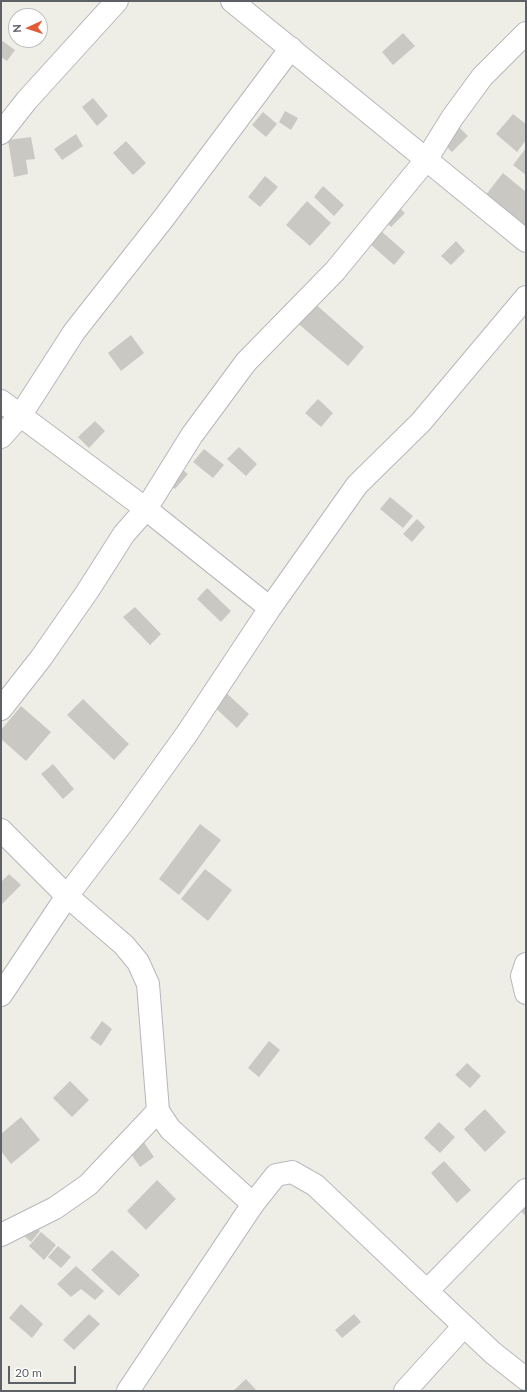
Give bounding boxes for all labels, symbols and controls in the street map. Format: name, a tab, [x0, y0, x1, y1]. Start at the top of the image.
north arrow	[8, 8, 48, 48]
text: N	[10, 24, 23, 33]
scale bar	[10, 1358, 78, 1384]
text: 20 m	[15, 1365, 42, 1380]

